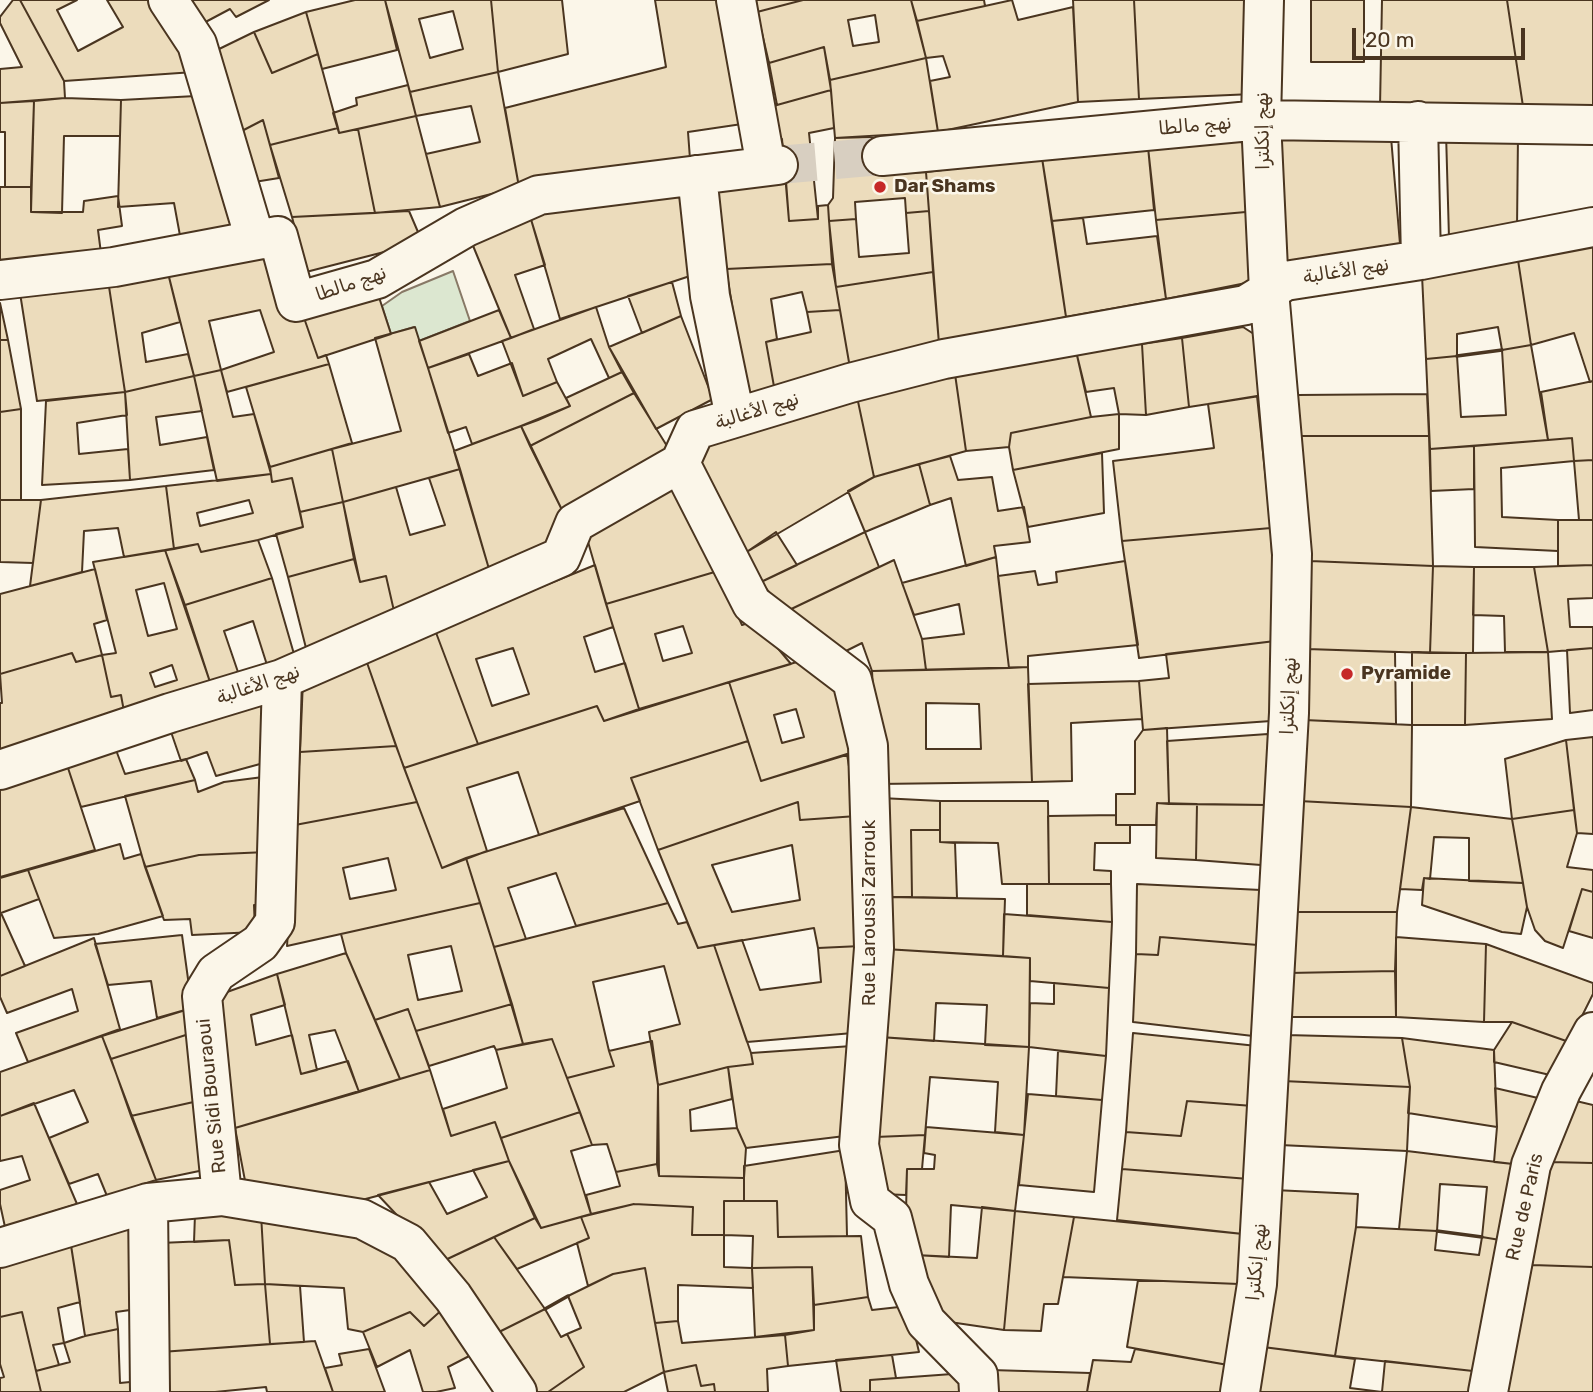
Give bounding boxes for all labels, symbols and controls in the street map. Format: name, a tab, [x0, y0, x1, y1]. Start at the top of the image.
scale bar	[1355, 14, 1528, 58]
text: 20 m	[1365, 27, 1414, 52]
street label: نهج إنكلترا	[1251, 92, 1275, 170]
street label: نهج مالطا	[1157, 111, 1233, 141]
place label: Dar Shams	[894, 176, 996, 198]
marker: Dar Shams	[872, 179, 888, 195]
street label: نهج الأغالبة	[1301, 253, 1391, 289]
street label: نهج مالطا	[313, 261, 389, 307]
street label: نهج الأغالبة	[712, 387, 802, 435]
street label: نهج إنكلترا	[1276, 657, 1302, 735]
street label: نهج الأغالبة	[213, 660, 303, 710]
place label: Pyramide	[1361, 663, 1451, 685]
marker: Pyramide	[1339, 666, 1355, 682]
street label: Rue Laroussi Zarrouk	[859, 820, 881, 1006]
street label: Rue Sidi Bouraoui	[193, 1017, 231, 1175]
street label: Rue de Paris	[1502, 1151, 1548, 1263]
street label: نهج إنكلترا	[1242, 1222, 1272, 1302]

